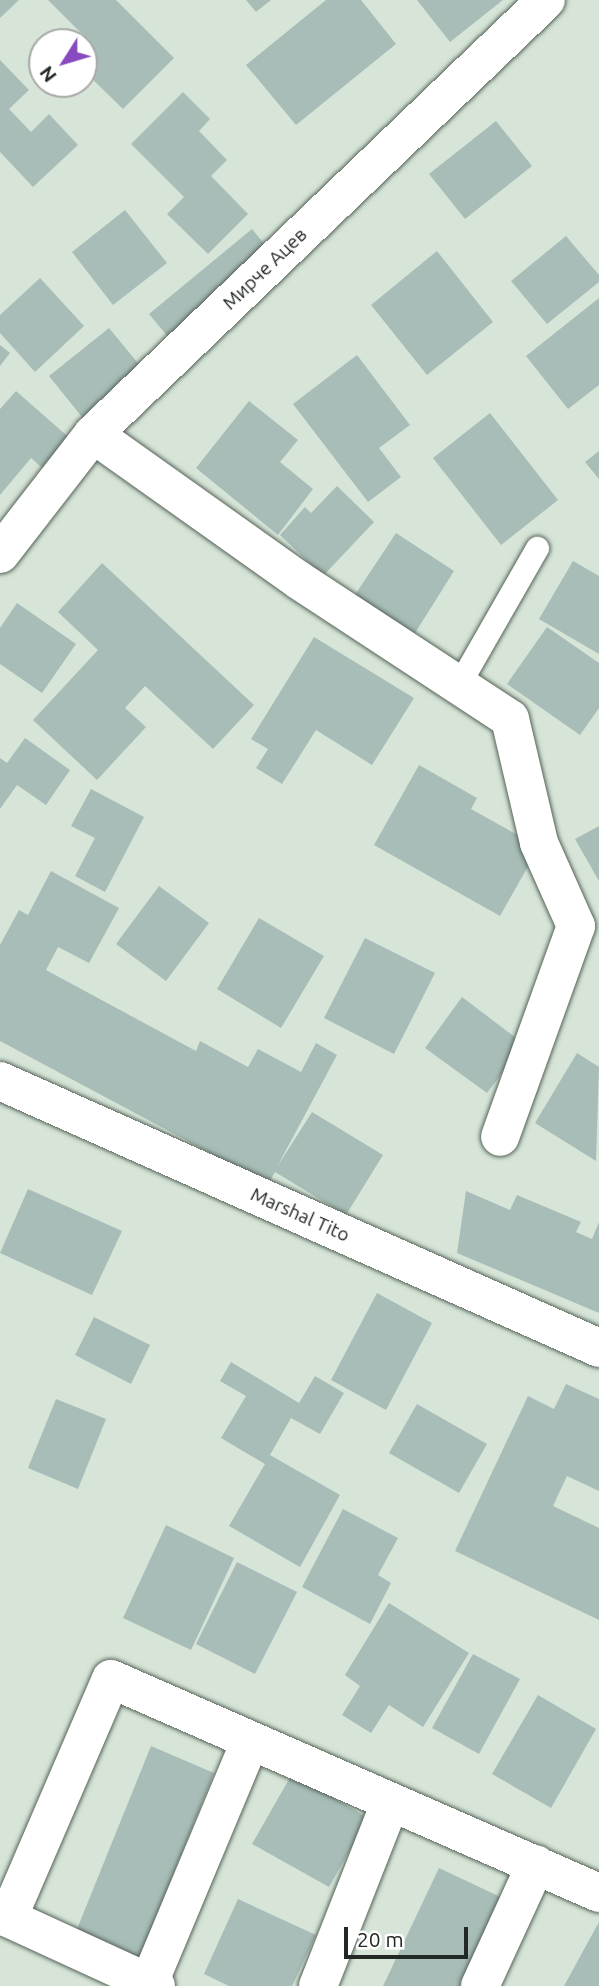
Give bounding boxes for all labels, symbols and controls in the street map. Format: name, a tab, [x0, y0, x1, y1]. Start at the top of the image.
north arrow	[28, 28, 98, 98]
text: N	[35, 62, 61, 87]
street label: Мирче Ацев	[218, 223, 312, 315]
street label: Marshal Tito	[247, 1183, 353, 1247]
scale bar	[347, 1912, 471, 1956]
text: 20 m	[357, 1927, 404, 1951]

